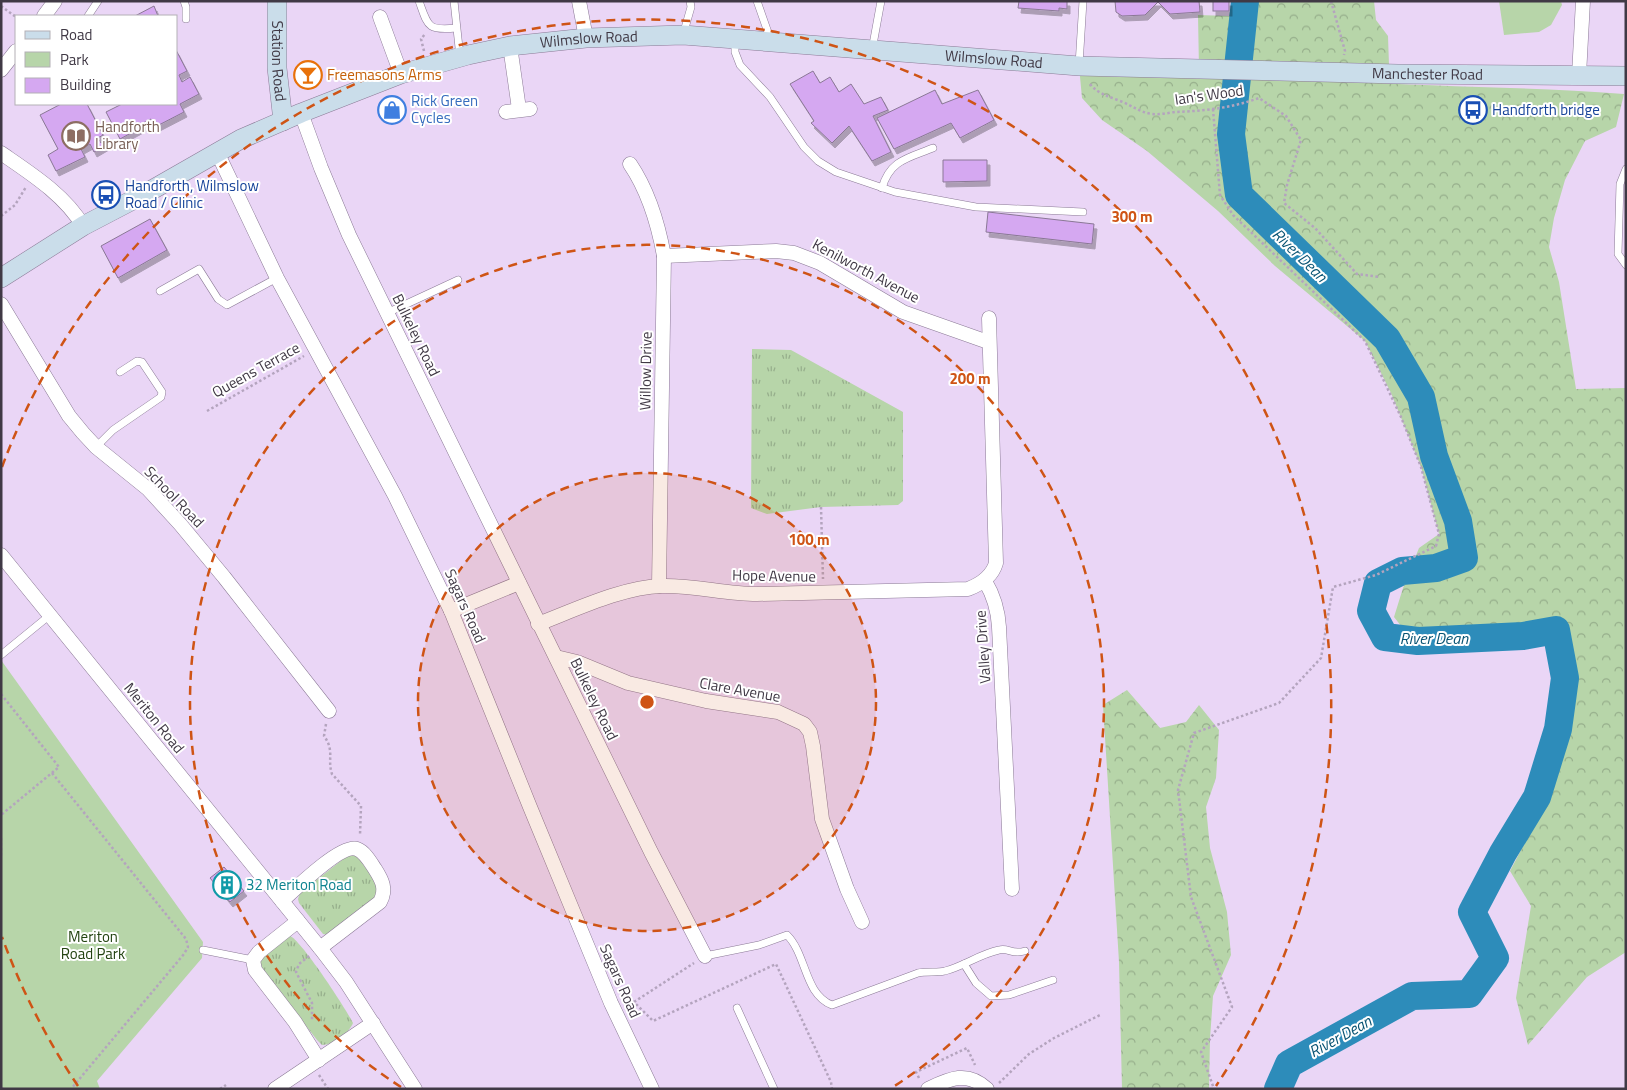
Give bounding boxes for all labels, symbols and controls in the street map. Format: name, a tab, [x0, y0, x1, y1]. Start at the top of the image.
legend	[15, 15, 178, 105]
street label: Station Road	[266, 20, 293, 103]
text: Road	[60, 23, 92, 46]
street label: Wilmslow Road	[539, 24, 638, 54]
street label: Wilmslow Road	[944, 44, 1044, 74]
text: Park	[60, 48, 89, 71]
bar icon: Freemasons Arms	[293, 60, 323, 90]
street label: Manchester Road	[1372, 61, 1483, 86]
place label: Freemasons Arms	[327, 63, 442, 86]
text: Building	[60, 73, 111, 96]
street label: Ian's Wood	[1173, 78, 1245, 111]
place label: Rick Green Cycles	[411, 89, 478, 129]
shop icon: Rick Green Cycles	[377, 95, 407, 125]
bus stop icon: Handforth bridge	[1458, 95, 1488, 125]
place label: Handforth bridge	[1492, 98, 1600, 121]
place label: Handforth Library	[95, 115, 160, 155]
library icon: Handforth Library	[61, 121, 91, 151]
place label: Handforth, Wilmslow Road / Clinic	[125, 174, 259, 214]
bus stop icon: Handforth, Wilmslow Road / Clinic	[91, 180, 121, 210]
text: 300 m	[1111, 205, 1153, 228]
water label: River Dean	[1267, 223, 1334, 288]
street label: Kenilworth Avenue	[808, 233, 924, 309]
street label: Bulkeley Road	[387, 290, 446, 380]
street label: Willow Drive	[633, 331, 658, 411]
street label: Queens Terrace	[208, 336, 304, 403]
text: 200 m	[949, 367, 991, 390]
street label: School Road	[139, 461, 210, 533]
text: 100 m	[788, 528, 830, 551]
street label: Hope Avenue	[732, 563, 816, 588]
street label: Sagars Road	[439, 565, 492, 646]
street label: Valley Drive	[968, 610, 997, 685]
water label: River Dean	[1400, 626, 1469, 650]
street label: Bulkeley Road	[565, 654, 624, 744]
street label: Clare Avenue	[698, 671, 782, 708]
street label: Meriton Road	[119, 677, 190, 758]
centre of rings	[638, 693, 656, 711]
building icon: 32 Meriton Road	[212, 870, 242, 900]
place label: 32 Meriton Road	[246, 873, 352, 896]
park label: Meriton Road Park	[61, 925, 125, 965]
street label: Sagars Road	[594, 940, 647, 1021]
water label: River Dean	[1304, 1008, 1377, 1063]

